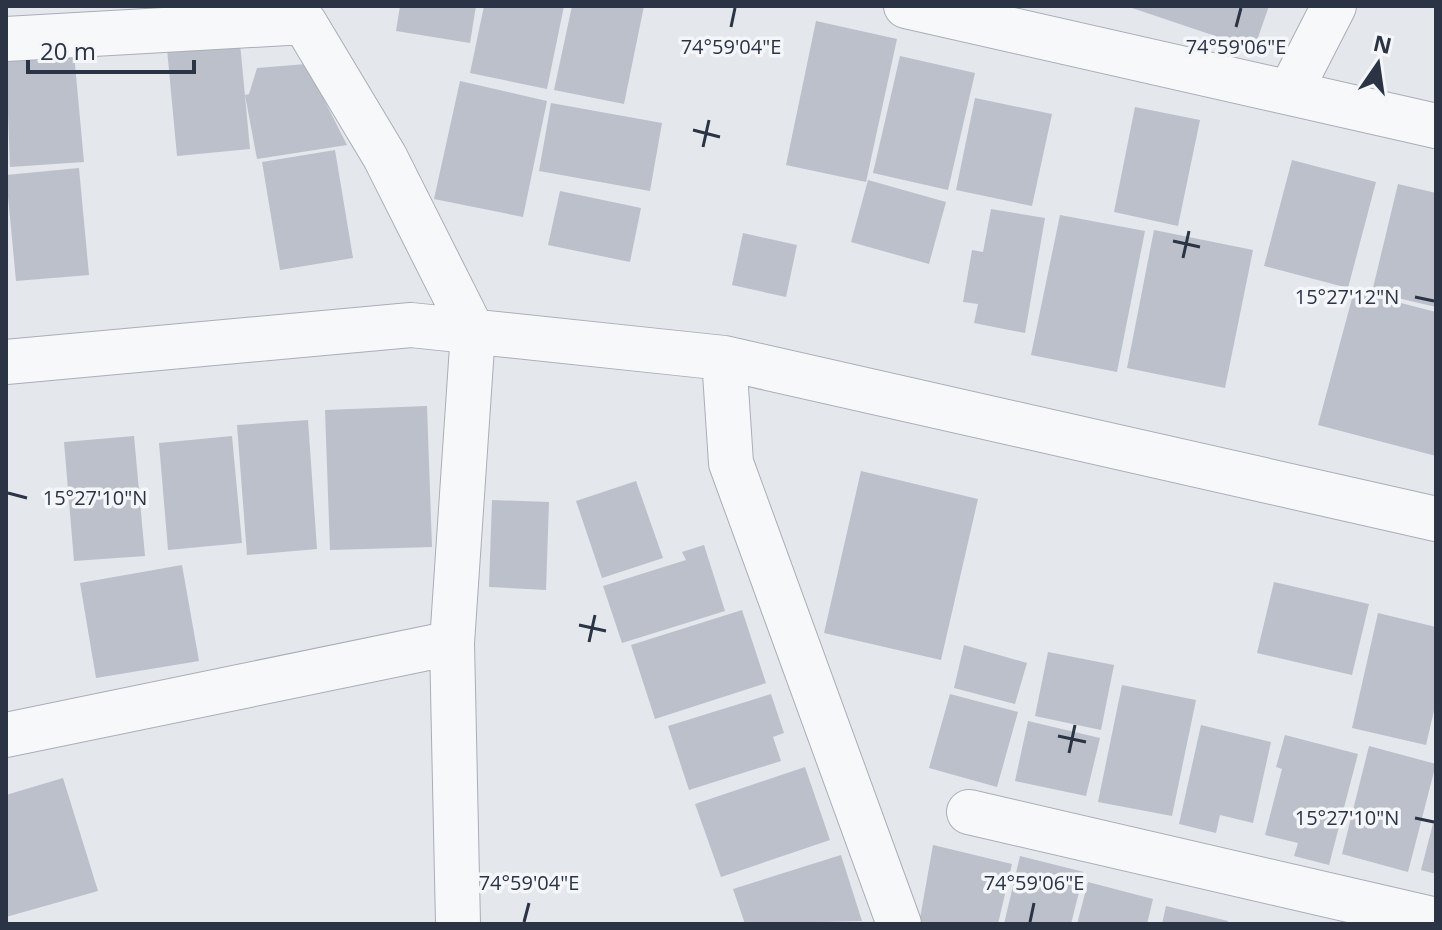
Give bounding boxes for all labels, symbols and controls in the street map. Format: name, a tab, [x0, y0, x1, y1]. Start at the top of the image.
scale bar	[28, 24, 194, 74]
north arrow	[1338, 24, 1418, 104]
text: N	[1371, 27, 1395, 60]
text: 74°59'04"E	[681, 33, 781, 60]
text: 74°59'06"E	[1186, 33, 1286, 60]
text: 20 m	[40, 34, 96, 67]
text: 15°27'12"N	[1295, 283, 1399, 310]
text: 15°27'10"N	[43, 484, 147, 511]
text: 15°27'10"N	[1295, 804, 1399, 831]
text: 74°59'04"E	[479, 869, 579, 896]
text: 74°59'06"E	[984, 869, 1084, 896]

